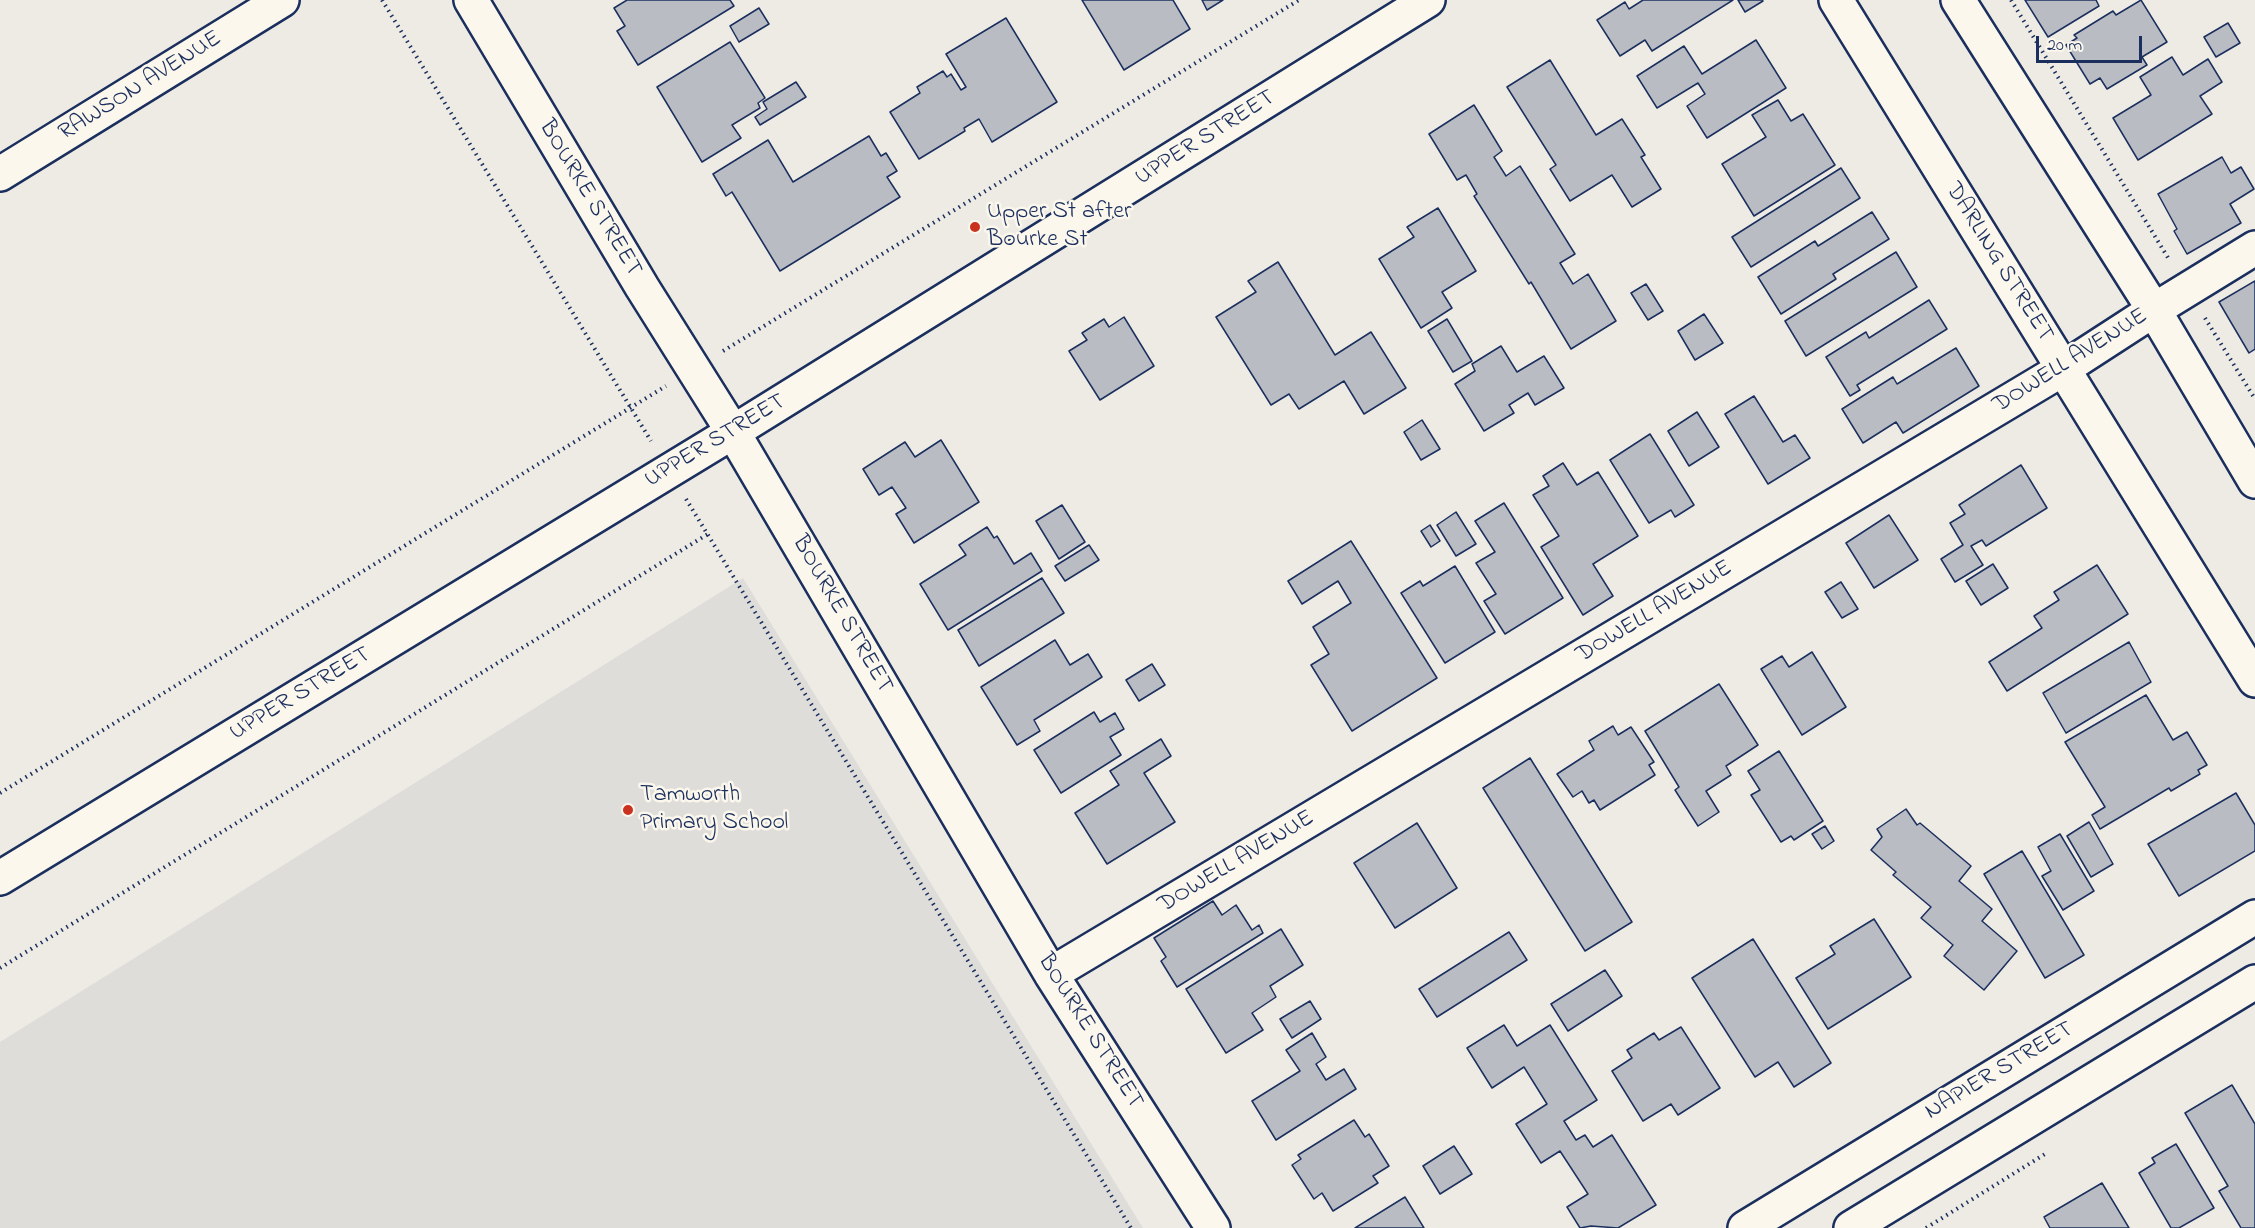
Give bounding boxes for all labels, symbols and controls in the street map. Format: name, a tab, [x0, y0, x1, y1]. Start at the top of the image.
scale bar	[2039, 24, 2146, 62]
street label: RAWSON AVENUE	[54, 25, 228, 149]
text: 20 m	[2047, 33, 2082, 59]
street label: UPPER STREET	[1131, 85, 1281, 193]
street label: BOURKE STREET	[531, 115, 647, 283]
street label: DARLING STREET	[1937, 178, 2059, 348]
place label: Upper St after Bourke St	[987, 199, 1131, 255]
marker: Upper St after Bourke St	[968, 220, 982, 234]
street label: DOWELL AVENUE	[1988, 303, 2154, 421]
street label: UPPER STREET	[640, 389, 792, 495]
street label: BOURKE STREET	[784, 531, 898, 699]
street label: DOWELL AVENUE	[1572, 555, 1738, 671]
street label: UPPER STREET	[225, 642, 377, 748]
place label: Tamworth Primary School	[640, 782, 788, 838]
marker: Tamworth Primary School	[621, 803, 635, 817]
street label: DOWELL AVENUE	[1154, 805, 1320, 921]
street label: BOURKE STREET	[1030, 949, 1148, 1115]
street label: NAPIER STREET	[1921, 1016, 2079, 1128]

